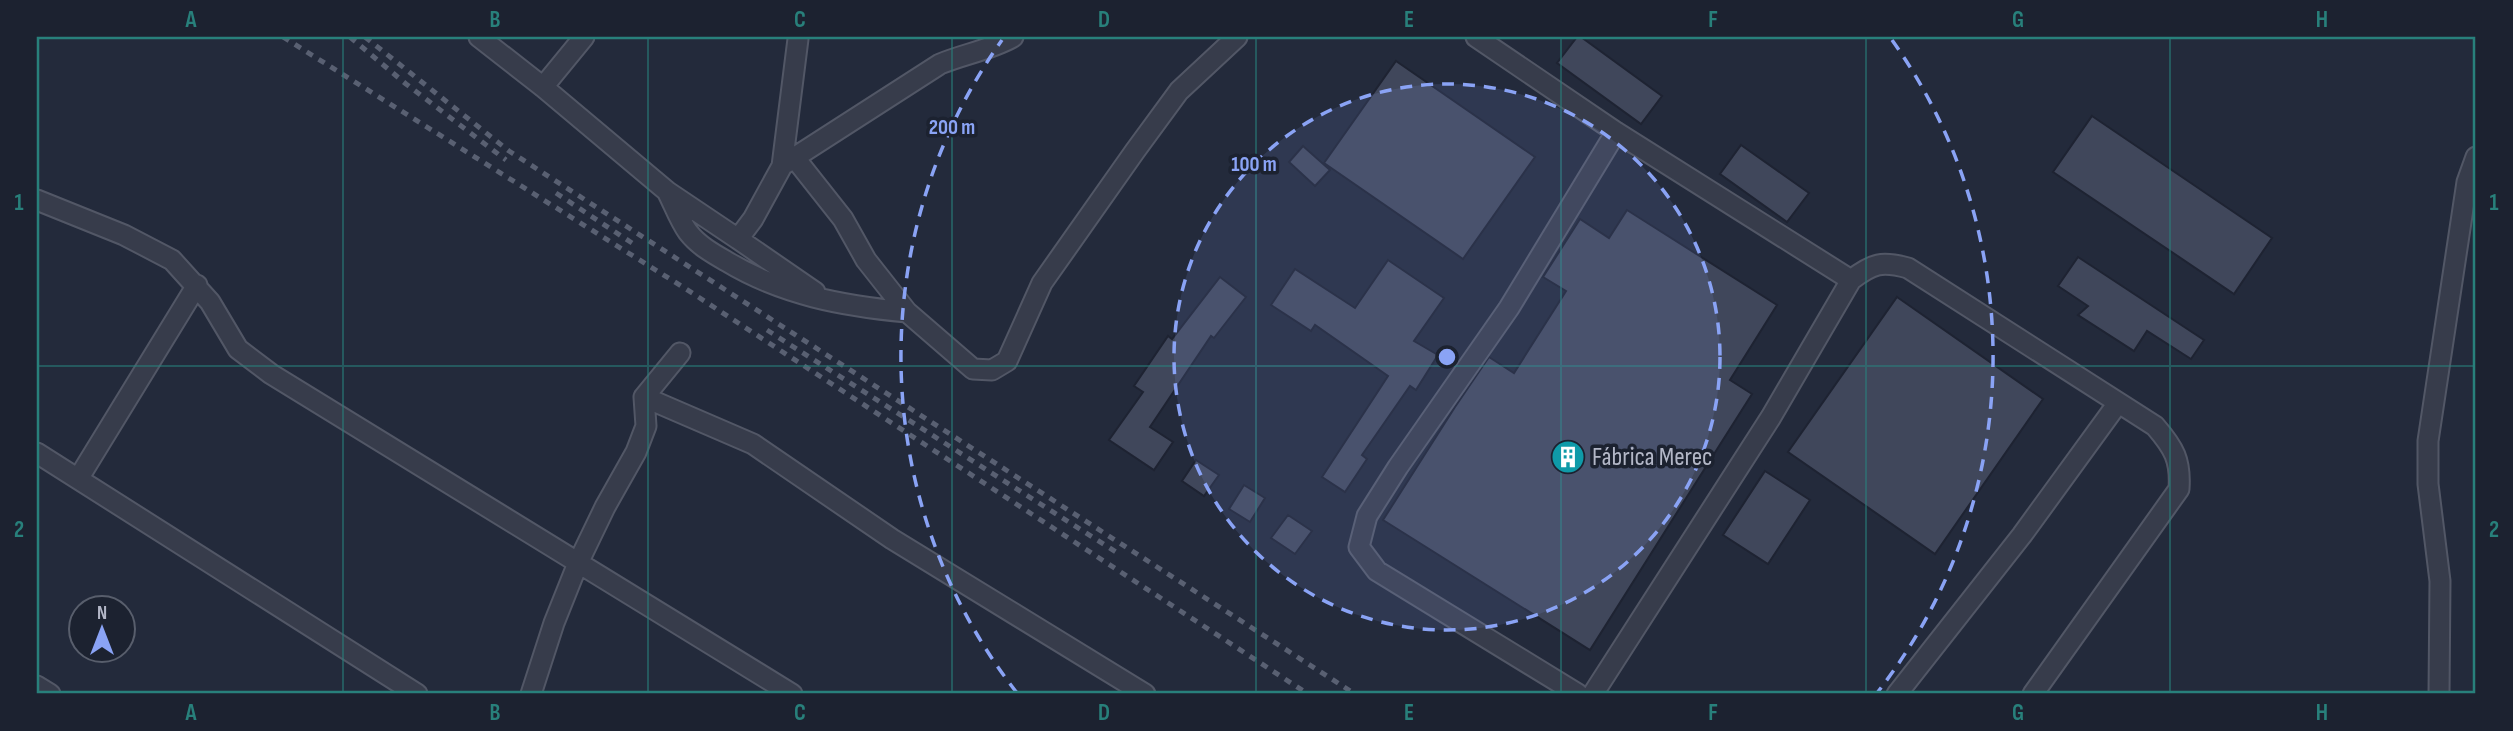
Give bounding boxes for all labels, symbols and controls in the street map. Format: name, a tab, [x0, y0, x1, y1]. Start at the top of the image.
text: A	[185, 6, 198, 34]
text: B	[490, 6, 501, 34]
text: C	[794, 6, 806, 34]
text: D	[1098, 6, 1110, 34]
text: E	[1404, 6, 1414, 34]
text: F	[1708, 6, 1718, 34]
text: G	[2012, 6, 2024, 34]
text: H	[2316, 6, 2328, 34]
text: 200 m	[929, 115, 975, 140]
text: 100 m	[1231, 152, 1277, 177]
text: 1	[14, 189, 24, 217]
text: 1	[2489, 189, 2499, 217]
centre of rings	[1435, 345, 1459, 369]
building icon: Fábrica Merec	[1549, 438, 1587, 476]
place label: Fábrica Merec	[1592, 442, 1712, 473]
text: 2	[14, 516, 24, 544]
text: 2	[2489, 516, 2499, 544]
north arrow	[66, 594, 136, 664]
text: N	[97, 602, 107, 625]
text: A	[185, 699, 198, 727]
text: B	[490, 699, 501, 727]
text: C	[794, 699, 806, 727]
text: D	[1098, 699, 1110, 727]
text: E	[1404, 699, 1414, 727]
text: F	[1708, 699, 1718, 727]
text: G	[2012, 699, 2024, 727]
text: H	[2316, 699, 2328, 727]

